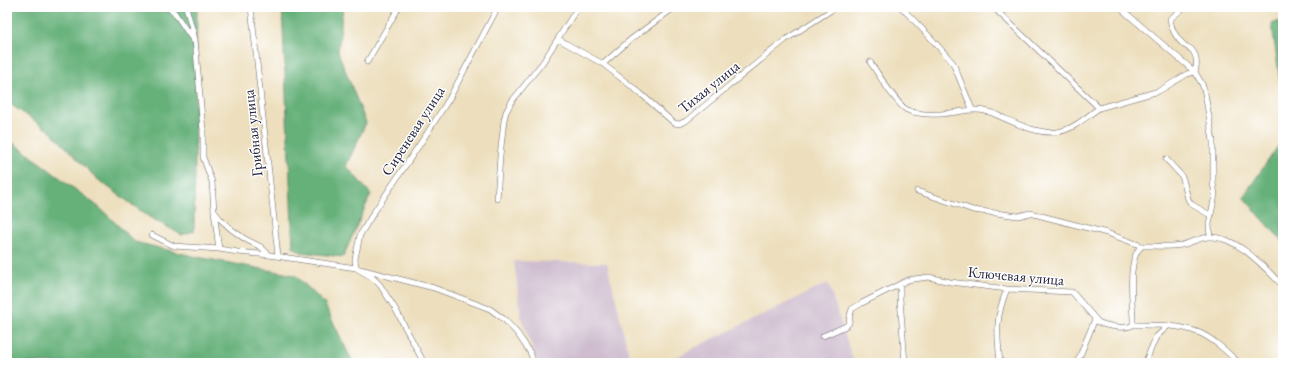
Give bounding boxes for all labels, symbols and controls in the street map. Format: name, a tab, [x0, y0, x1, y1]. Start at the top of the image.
street label: Тихая улица	[674, 56, 743, 117]
street label: Сиреневая улица	[377, 82, 449, 179]
street label: Грибная улица	[238, 88, 267, 178]
street label: Ключевая улица	[967, 262, 1065, 289]

